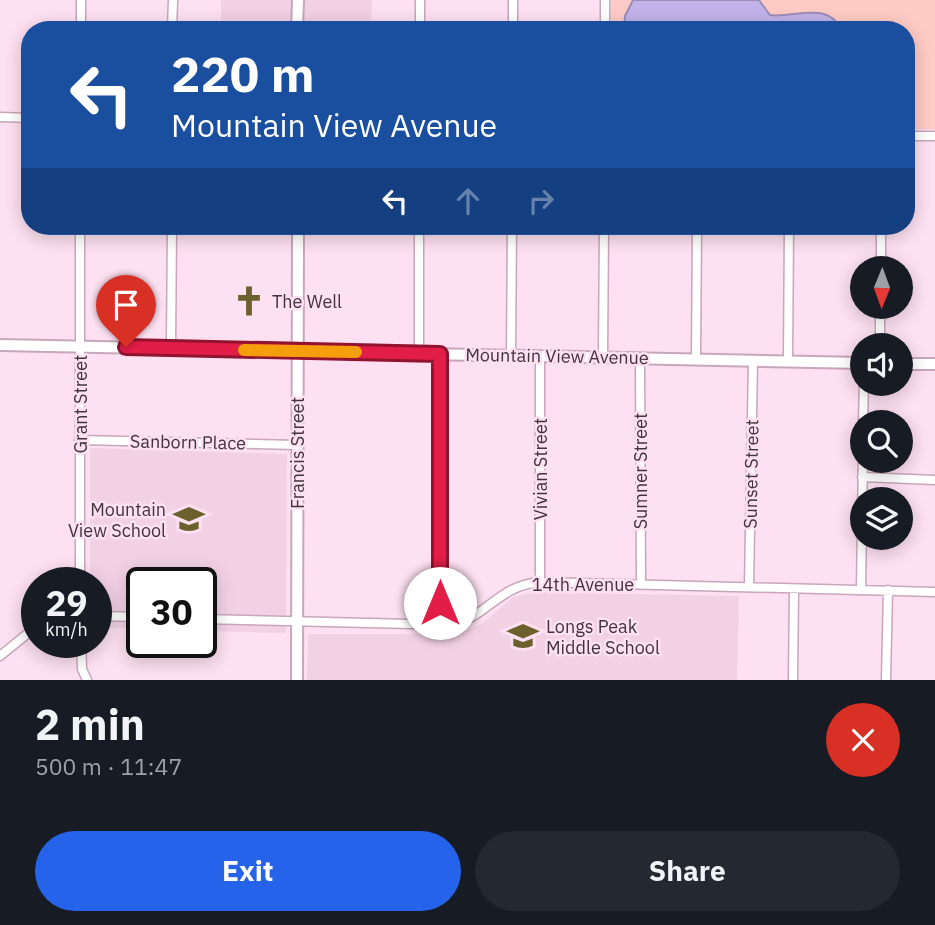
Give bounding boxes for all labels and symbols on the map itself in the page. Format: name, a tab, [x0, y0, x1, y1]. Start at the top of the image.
north arrow	[850, 256, 914, 318]
pin	[96, 275, 156, 347]
church icon: The Well	[232, 284, 266, 318]
place label: The Well	[272, 290, 342, 313]
street label: Mountain View Avenue	[465, 343, 649, 369]
street label: Grant Street	[69, 355, 92, 453]
street label: Francis Street	[286, 397, 309, 509]
street label: Sumner Street	[629, 413, 652, 529]
street label: Vivian Street	[529, 418, 552, 520]
street label: Sunset Street	[739, 419, 763, 529]
street label: Sanborn Place	[130, 429, 246, 455]
place label: Mountain View School	[68, 498, 166, 542]
school or university icon: Mountain View School	[172, 502, 206, 536]
position arrow	[403, 566, 477, 640]
speed limit sign: 30	[126, 567, 217, 658]
street label: 14th Avenue	[532, 573, 634, 596]
place label: Longs Peak Middle School	[546, 615, 660, 659]
school or university icon: Longs Peak Middle School	[506, 619, 540, 653]

